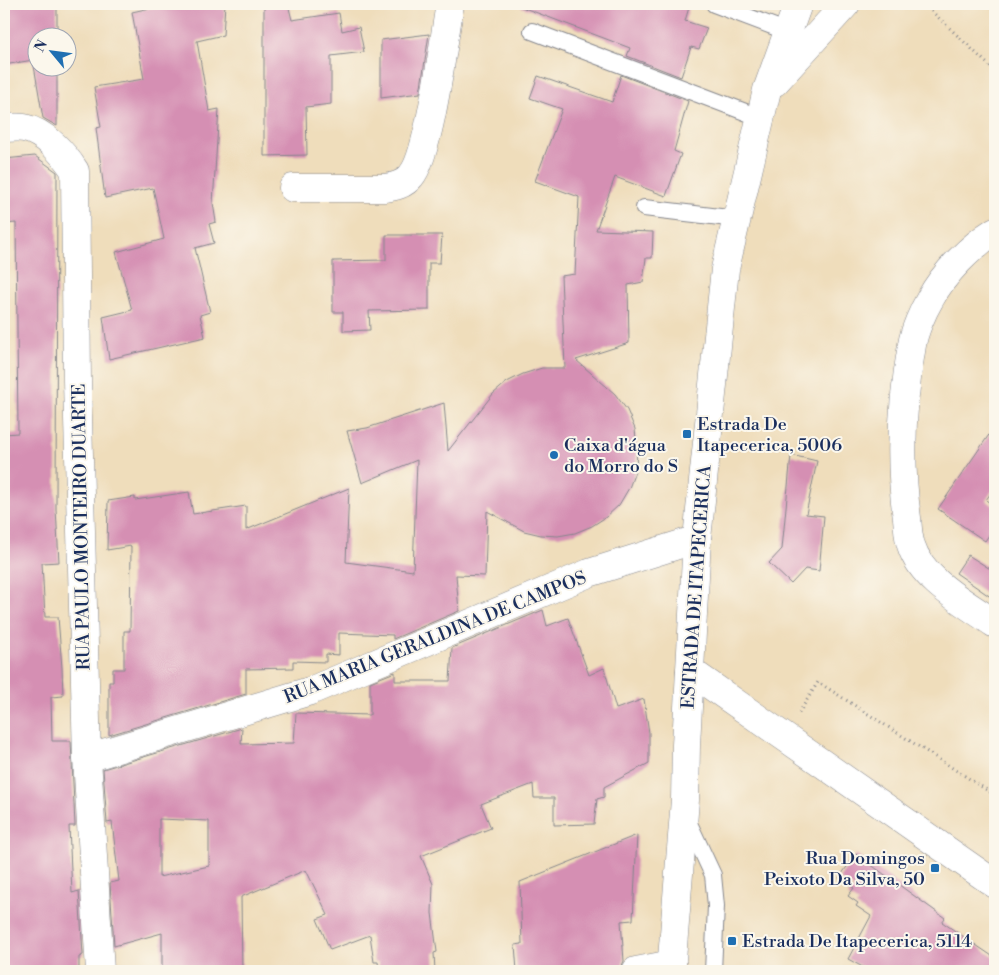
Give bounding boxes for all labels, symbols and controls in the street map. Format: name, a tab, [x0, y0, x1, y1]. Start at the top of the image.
north arrow	[28, 28, 78, 78]
text: N	[31, 37, 52, 55]
street label: RUA PAULO MONTEIRO DUARTE	[67, 383, 96, 671]
place label: Estrada De Itapecerica, 5006	[697, 413, 842, 457]
marker: Estrada De Itapecerica, 5006	[681, 428, 693, 440]
place label: Caixa d'água do Morro do S	[564, 434, 678, 478]
marker: Caixa d'água do Morro do S	[548, 449, 560, 461]
street label: ESTRADA DE ITAPECERICA	[677, 464, 717, 710]
street label: RUA MARIA GERALDINA DE CAMPOS	[280, 566, 590, 709]
place label: Rua Domingos Peixoto Da Silva, 50	[764, 847, 925, 891]
marker: Rua Domingos Peixoto Da Silva, 50	[929, 862, 941, 874]
place label: Estrada De Itapecerica, 5114	[742, 930, 972, 953]
marker: Estrada De Itapecerica, 5114	[726, 935, 738, 947]

